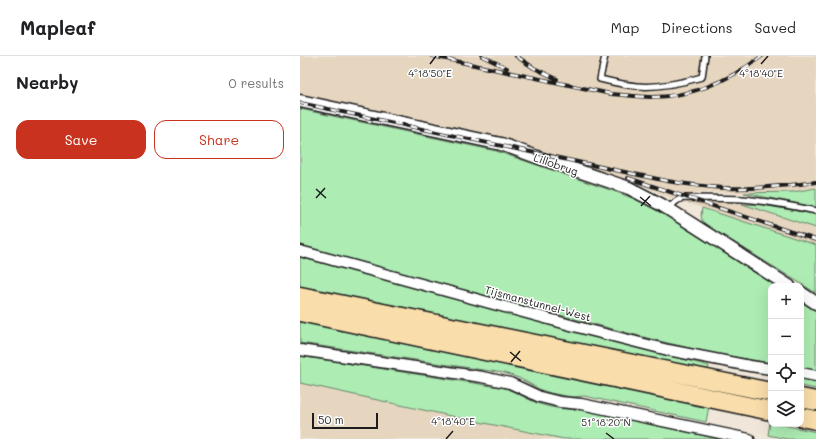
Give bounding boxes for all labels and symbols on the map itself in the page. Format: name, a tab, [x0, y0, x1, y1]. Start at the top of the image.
text: 4°18'50"E	[408, 66, 452, 80]
text: 4°18'40"E	[739, 66, 783, 80]
street label: Lillobrug	[532, 149, 580, 179]
street label: Tijsmanstunnel-West	[483, 282, 593, 324]
scale bar	[312, 411, 378, 430]
text: 4°18'40"E	[431, 414, 475, 428]
text: 51°18'20"N	[581, 415, 631, 429]

